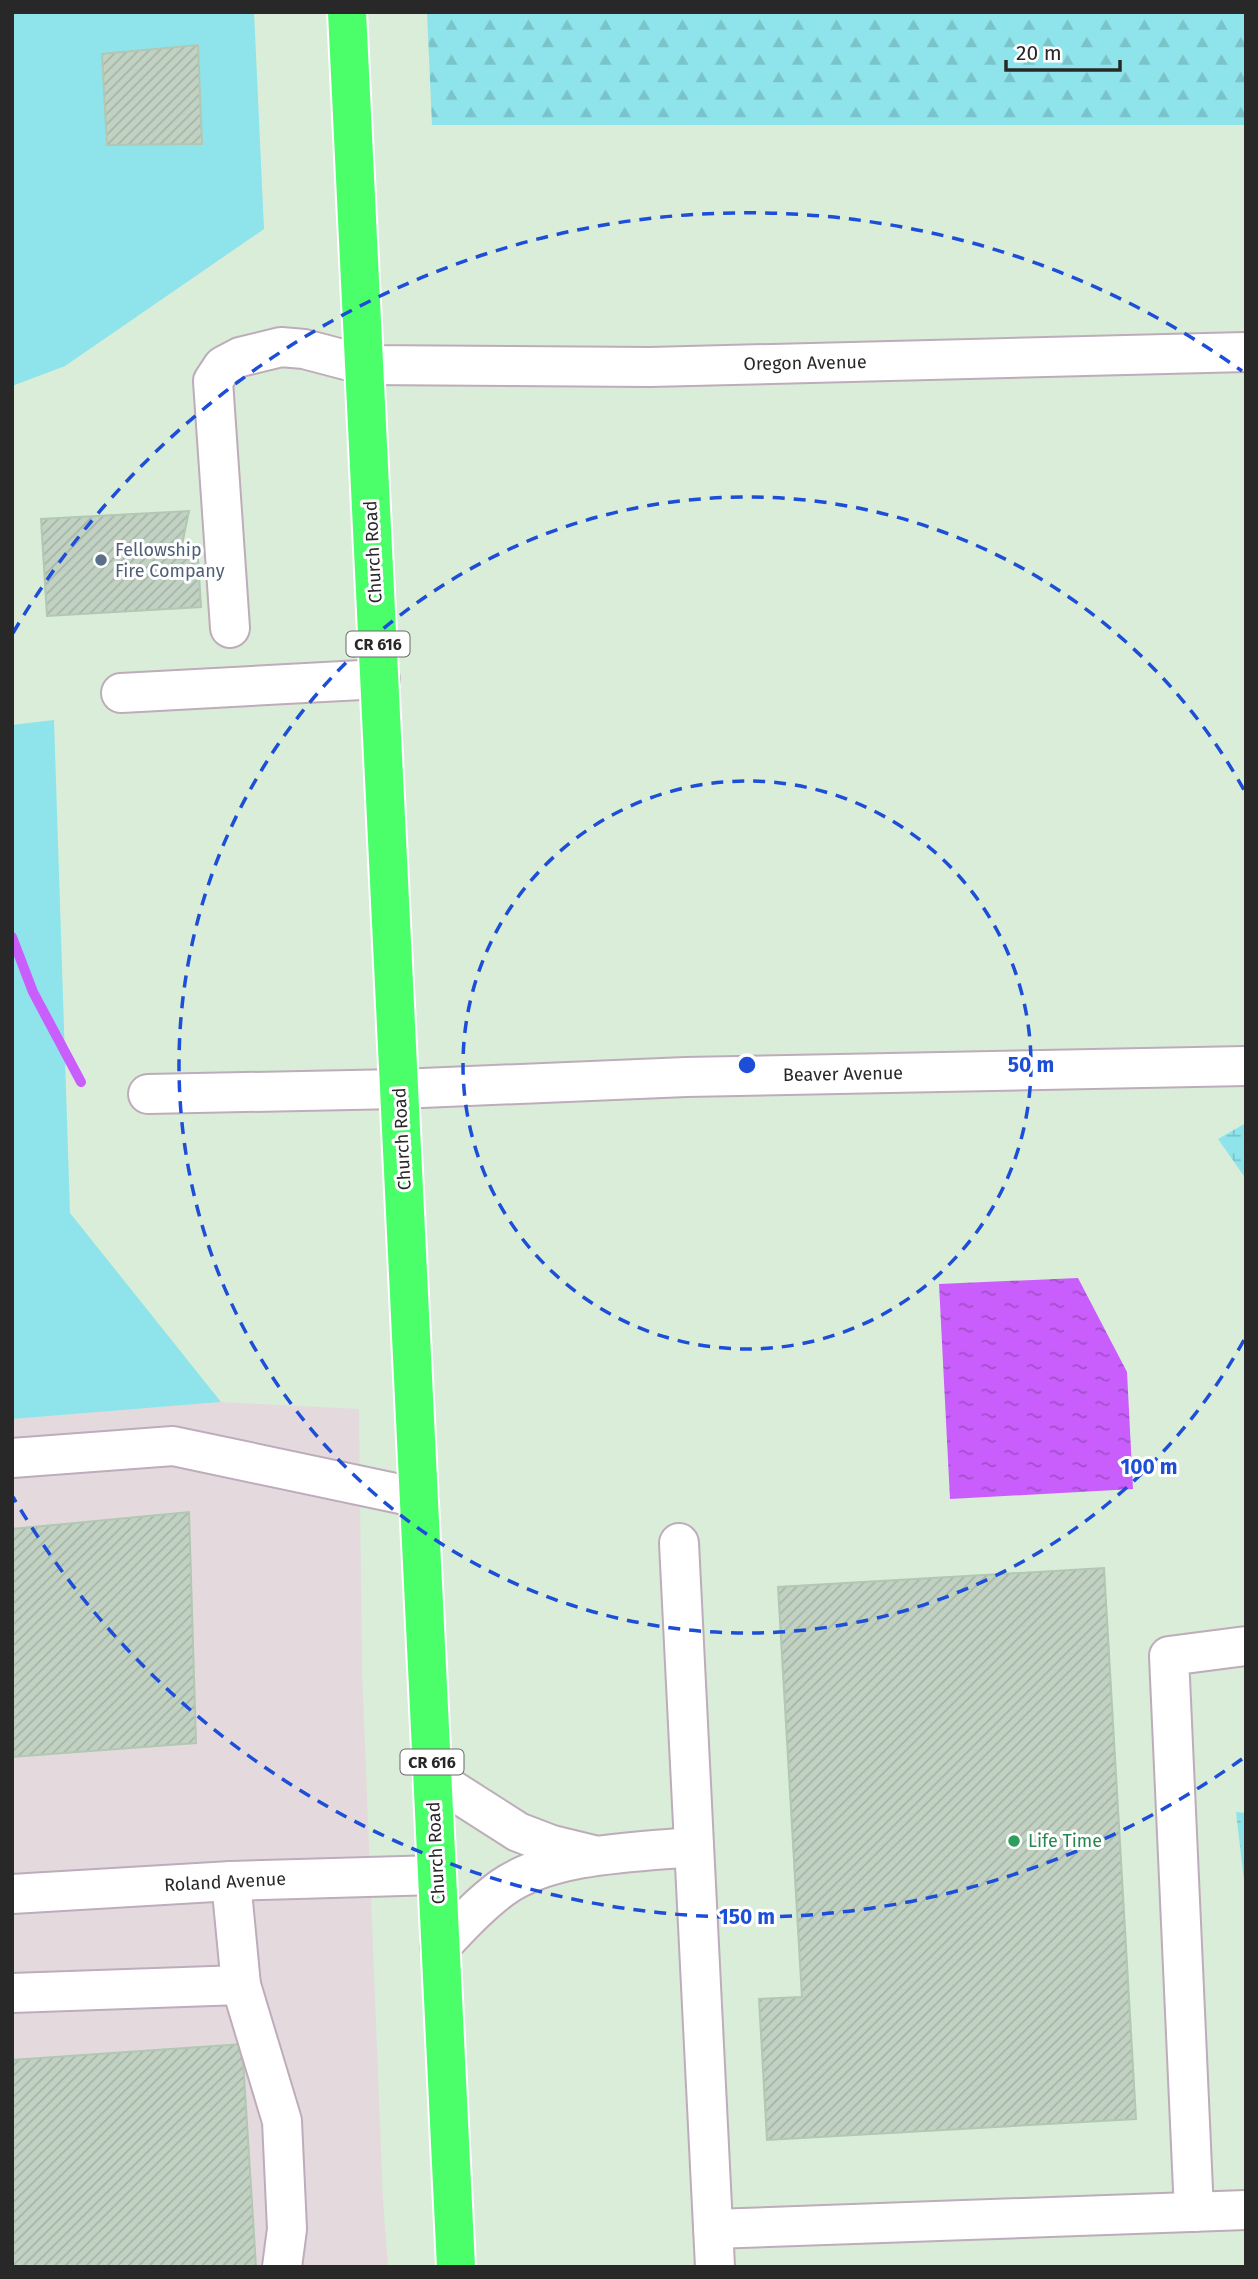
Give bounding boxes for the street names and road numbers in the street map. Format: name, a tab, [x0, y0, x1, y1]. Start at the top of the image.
street label: Oregon Avenue	[743, 351, 867, 375]
street label: Church Road	[359, 500, 387, 604]
road number: CR 616	[346, 632, 410, 656]
street label: Beaver Avenue	[783, 1062, 903, 1086]
street label: Church Road	[388, 1087, 416, 1191]
road number: CR 616	[400, 1750, 464, 1774]
street label: Church Road	[422, 1801, 450, 1905]
street label: Roland Avenue	[164, 1868, 286, 1896]

